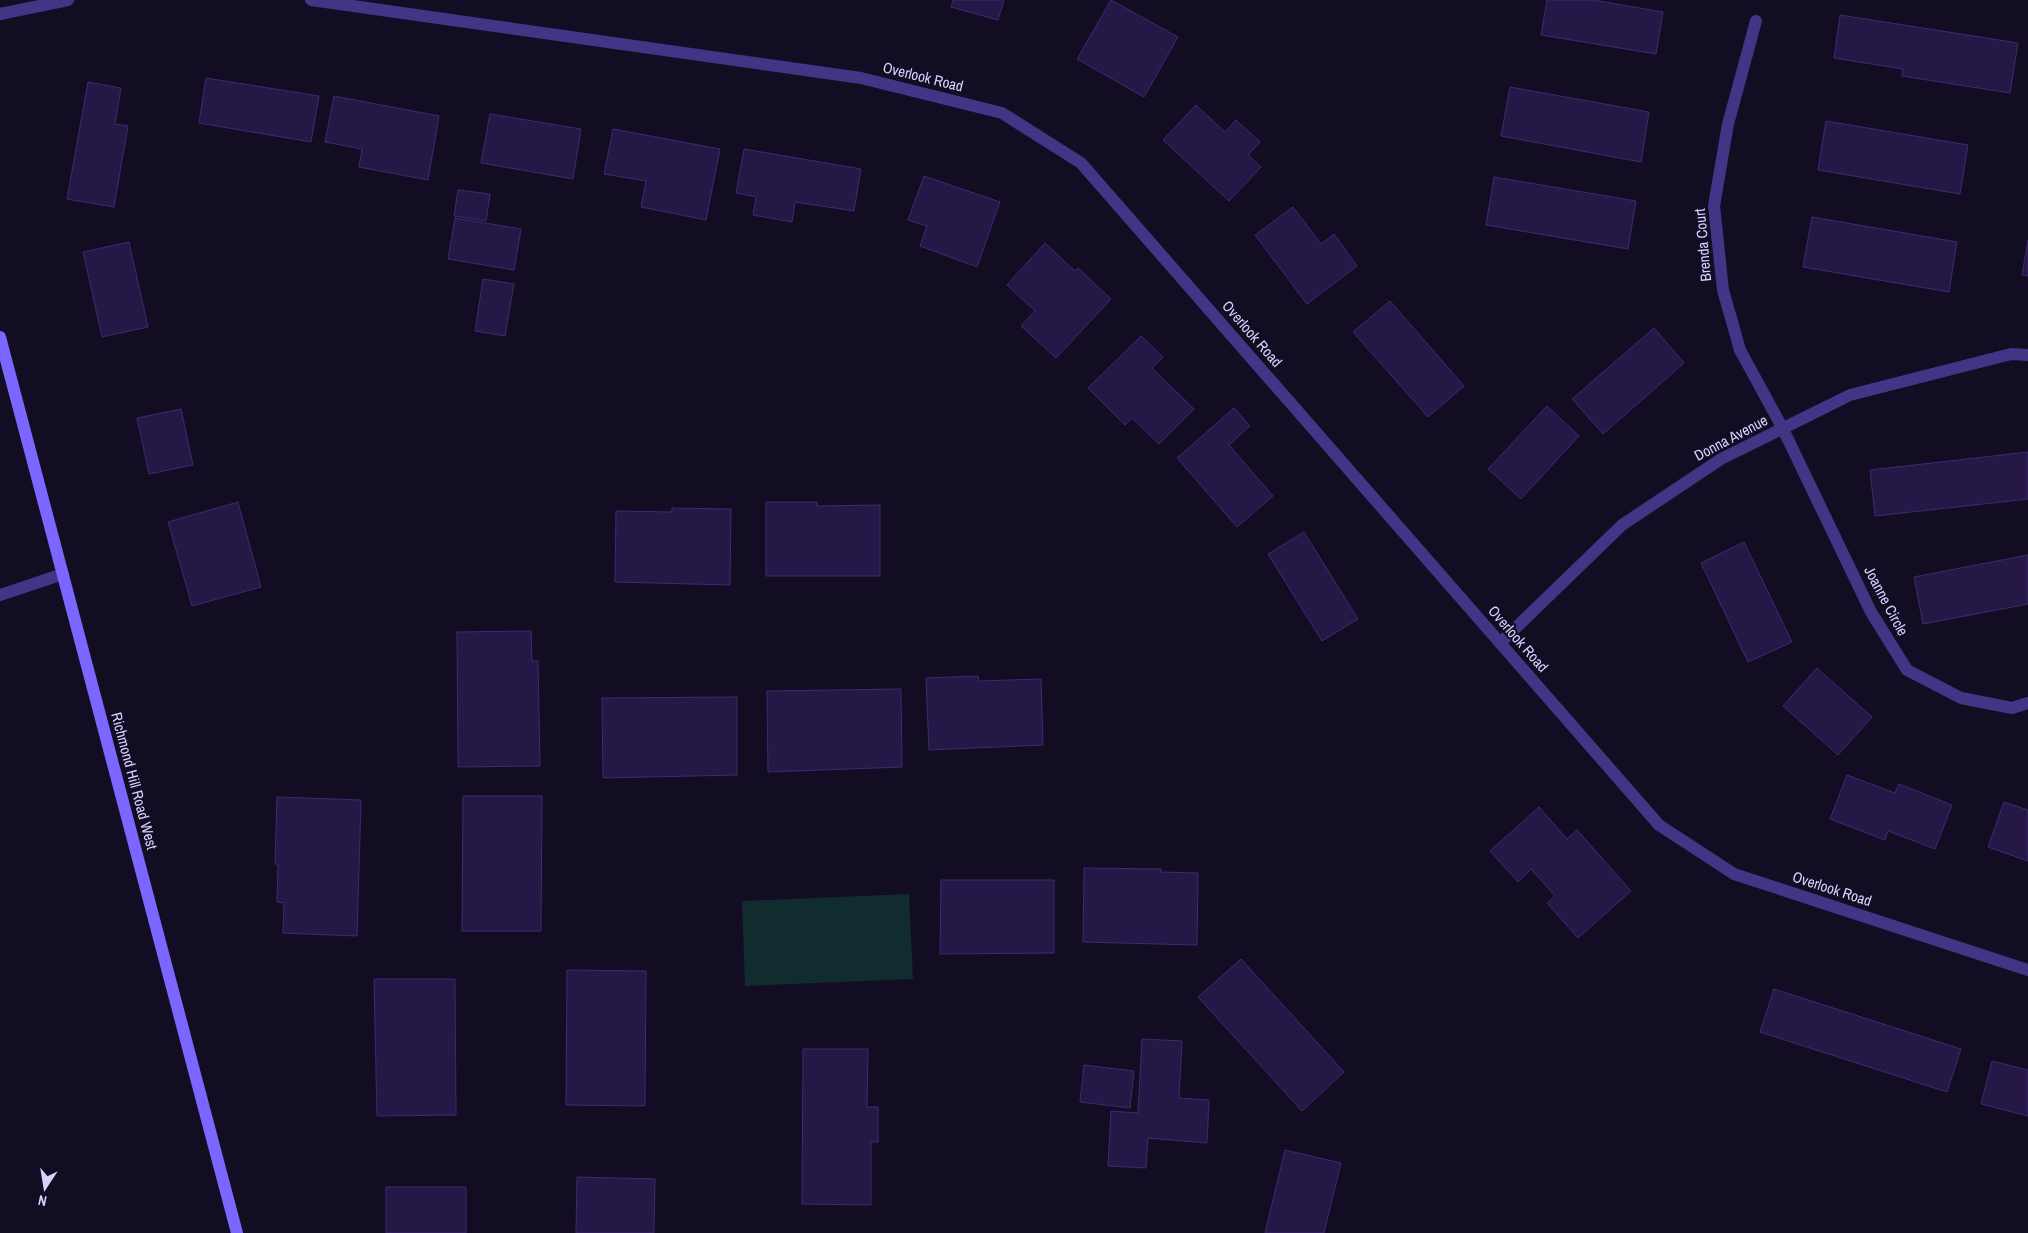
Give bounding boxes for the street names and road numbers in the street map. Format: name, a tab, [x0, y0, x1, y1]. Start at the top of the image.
street label: Overlook Road	[881, 56, 965, 97]
street label: Brenda Court	[1689, 207, 1716, 282]
street label: Overlook Road	[1218, 296, 1287, 372]
street label: Donna Avenue	[1690, 409, 1771, 466]
street label: Joanne Circle	[1859, 562, 1914, 639]
street label: Overlook Road	[1484, 601, 1553, 677]
street label: Richmond Hill Road West	[106, 710, 163, 852]
street label: Overlook Road	[1790, 866, 1874, 911]

